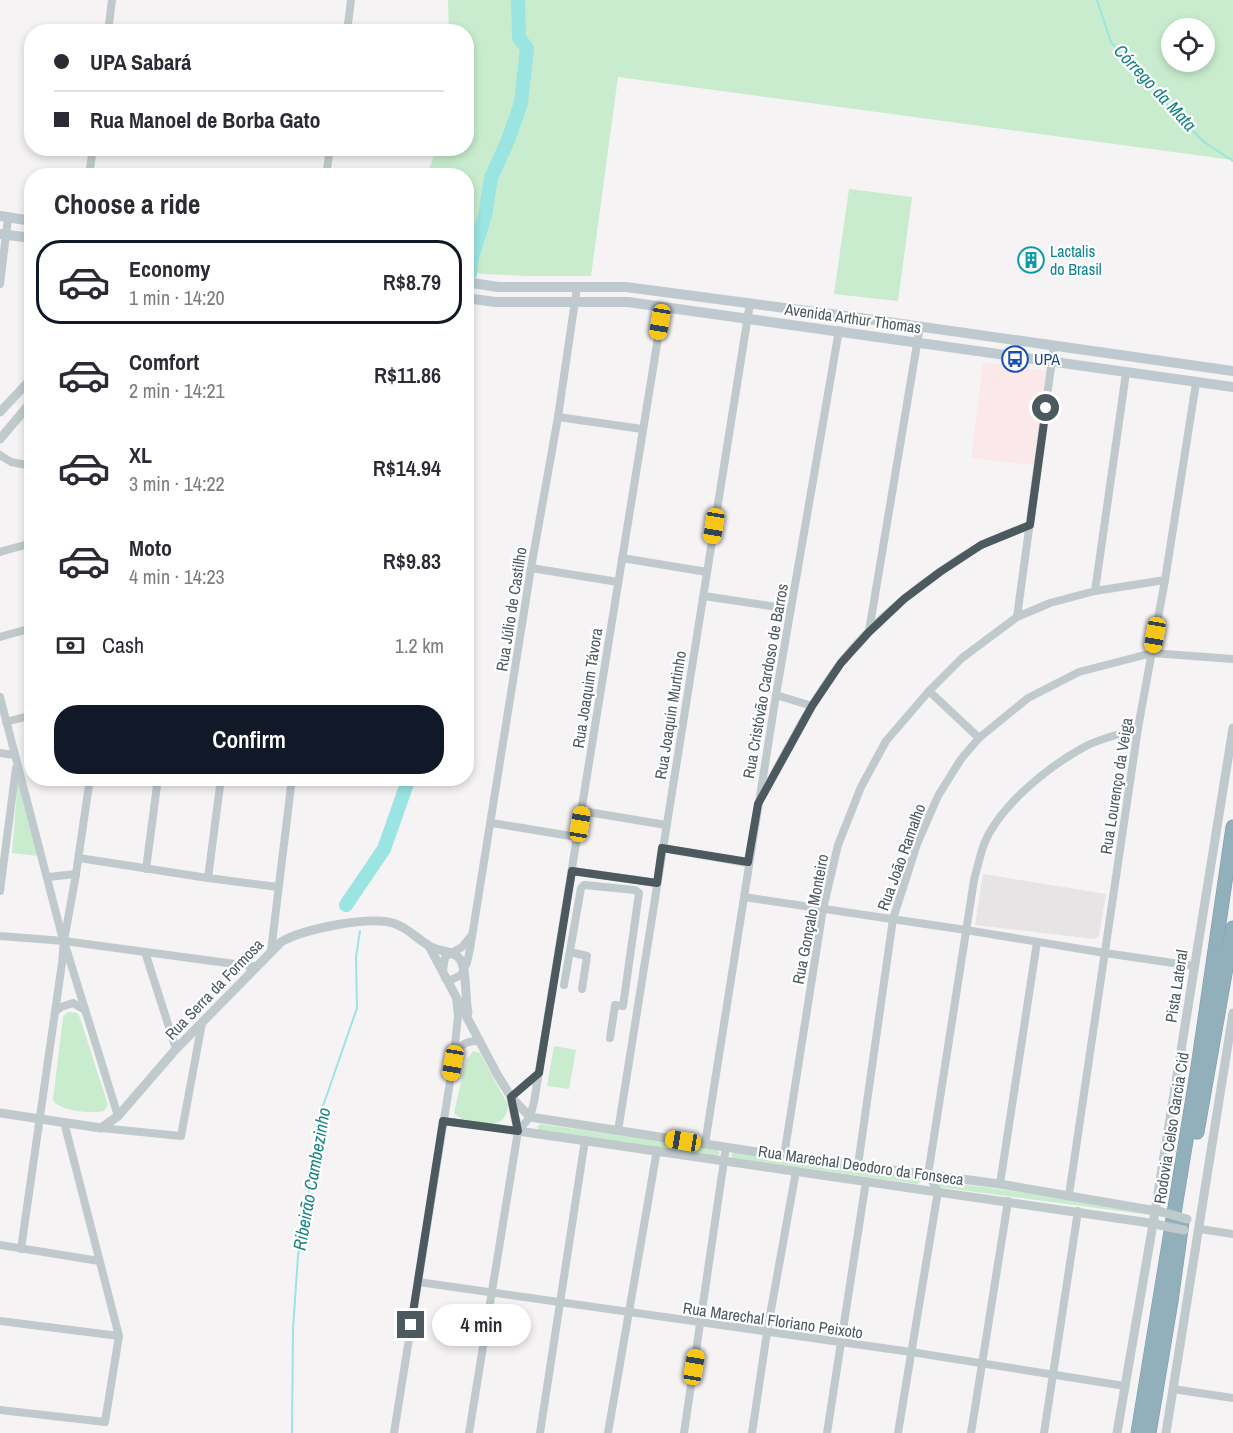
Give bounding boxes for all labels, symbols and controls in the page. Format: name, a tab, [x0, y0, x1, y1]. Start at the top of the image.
map controls	[1161, 18, 1215, 72]
button: locate	[1161, 18, 1215, 72]
water label: Córrego da Mata	[1108, 39, 1202, 137]
text: UPA Sabará	[90, 47, 191, 77]
text: Rua Manoel de Borba Gato	[90, 105, 321, 135]
text: Choose a ride	[54, 186, 200, 222]
place label: Lactalis do Brasil	[1050, 240, 1102, 280]
building icon: Lactalis do Brasil	[1016, 245, 1046, 275]
text: Economy	[129, 254, 210, 284]
icon: car	[57, 255, 111, 309]
text: R$8.79	[383, 267, 441, 297]
text: 1 min · 14:20	[129, 284, 225, 311]
street label: Avenida Arthur Thomas	[782, 297, 923, 338]
car	[648, 303, 672, 341]
bus stop icon: UPA	[1000, 344, 1030, 374]
text: Comfort	[129, 347, 199, 377]
icon: car	[57, 348, 111, 402]
place label: UPA	[1034, 348, 1060, 370]
text: R$11.86	[374, 360, 441, 390]
text: 2 min · 14:21	[129, 377, 225, 404]
route start	[1032, 394, 1059, 421]
text: XL	[129, 440, 152, 470]
icon: car	[57, 441, 111, 495]
text: R$14.94	[373, 453, 441, 483]
text: 3 min · 14:22	[129, 470, 225, 497]
car	[702, 507, 726, 545]
text: Moto	[129, 533, 172, 563]
icon: car	[57, 534, 111, 588]
street label: Rua Júlio de Castilho	[490, 545, 532, 673]
text: R$9.83	[383, 546, 441, 576]
text: 4 min · 14:23	[129, 563, 225, 590]
street label: Rua Cristóvão Cardoso de Barros	[737, 582, 793, 780]
car	[1143, 616, 1167, 654]
street label: Rua Joaquim Távora	[567, 626, 607, 750]
icon: cash	[54, 629, 87, 662]
text: Cash	[102, 630, 144, 660]
text: 1.2 km	[395, 632, 444, 659]
street label: Rua Joaquin Murtinho	[649, 649, 691, 781]
button: Confirm	[54, 705, 444, 774]
street label: Rua Lourenço da Veiga	[1094, 715, 1138, 856]
street label: Rua João Ramalho	[871, 800, 931, 914]
car	[568, 805, 592, 843]
street label: Rua Gonçalo Monteiro	[787, 852, 833, 986]
street label: Rua Serra da Formosa	[160, 933, 269, 1044]
street label: Pista Lateral	[1159, 948, 1193, 1024]
car	[441, 1044, 465, 1082]
street label: Rodovia Celso Garcia Cid	[1148, 1051, 1194, 1205]
water label: Ribeirão Cambezinho	[287, 1106, 336, 1252]
car	[664, 1129, 702, 1153]
street label: Rua Marechal Deodoro da Fonseca	[757, 1140, 966, 1190]
street label: Rua Marechal Floriano Peixoto	[682, 1296, 864, 1344]
callout: 4 min	[432, 1304, 531, 1346]
route end	[397, 1311, 424, 1338]
text: 4 min	[460, 1311, 503, 1338]
car	[682, 1348, 706, 1386]

